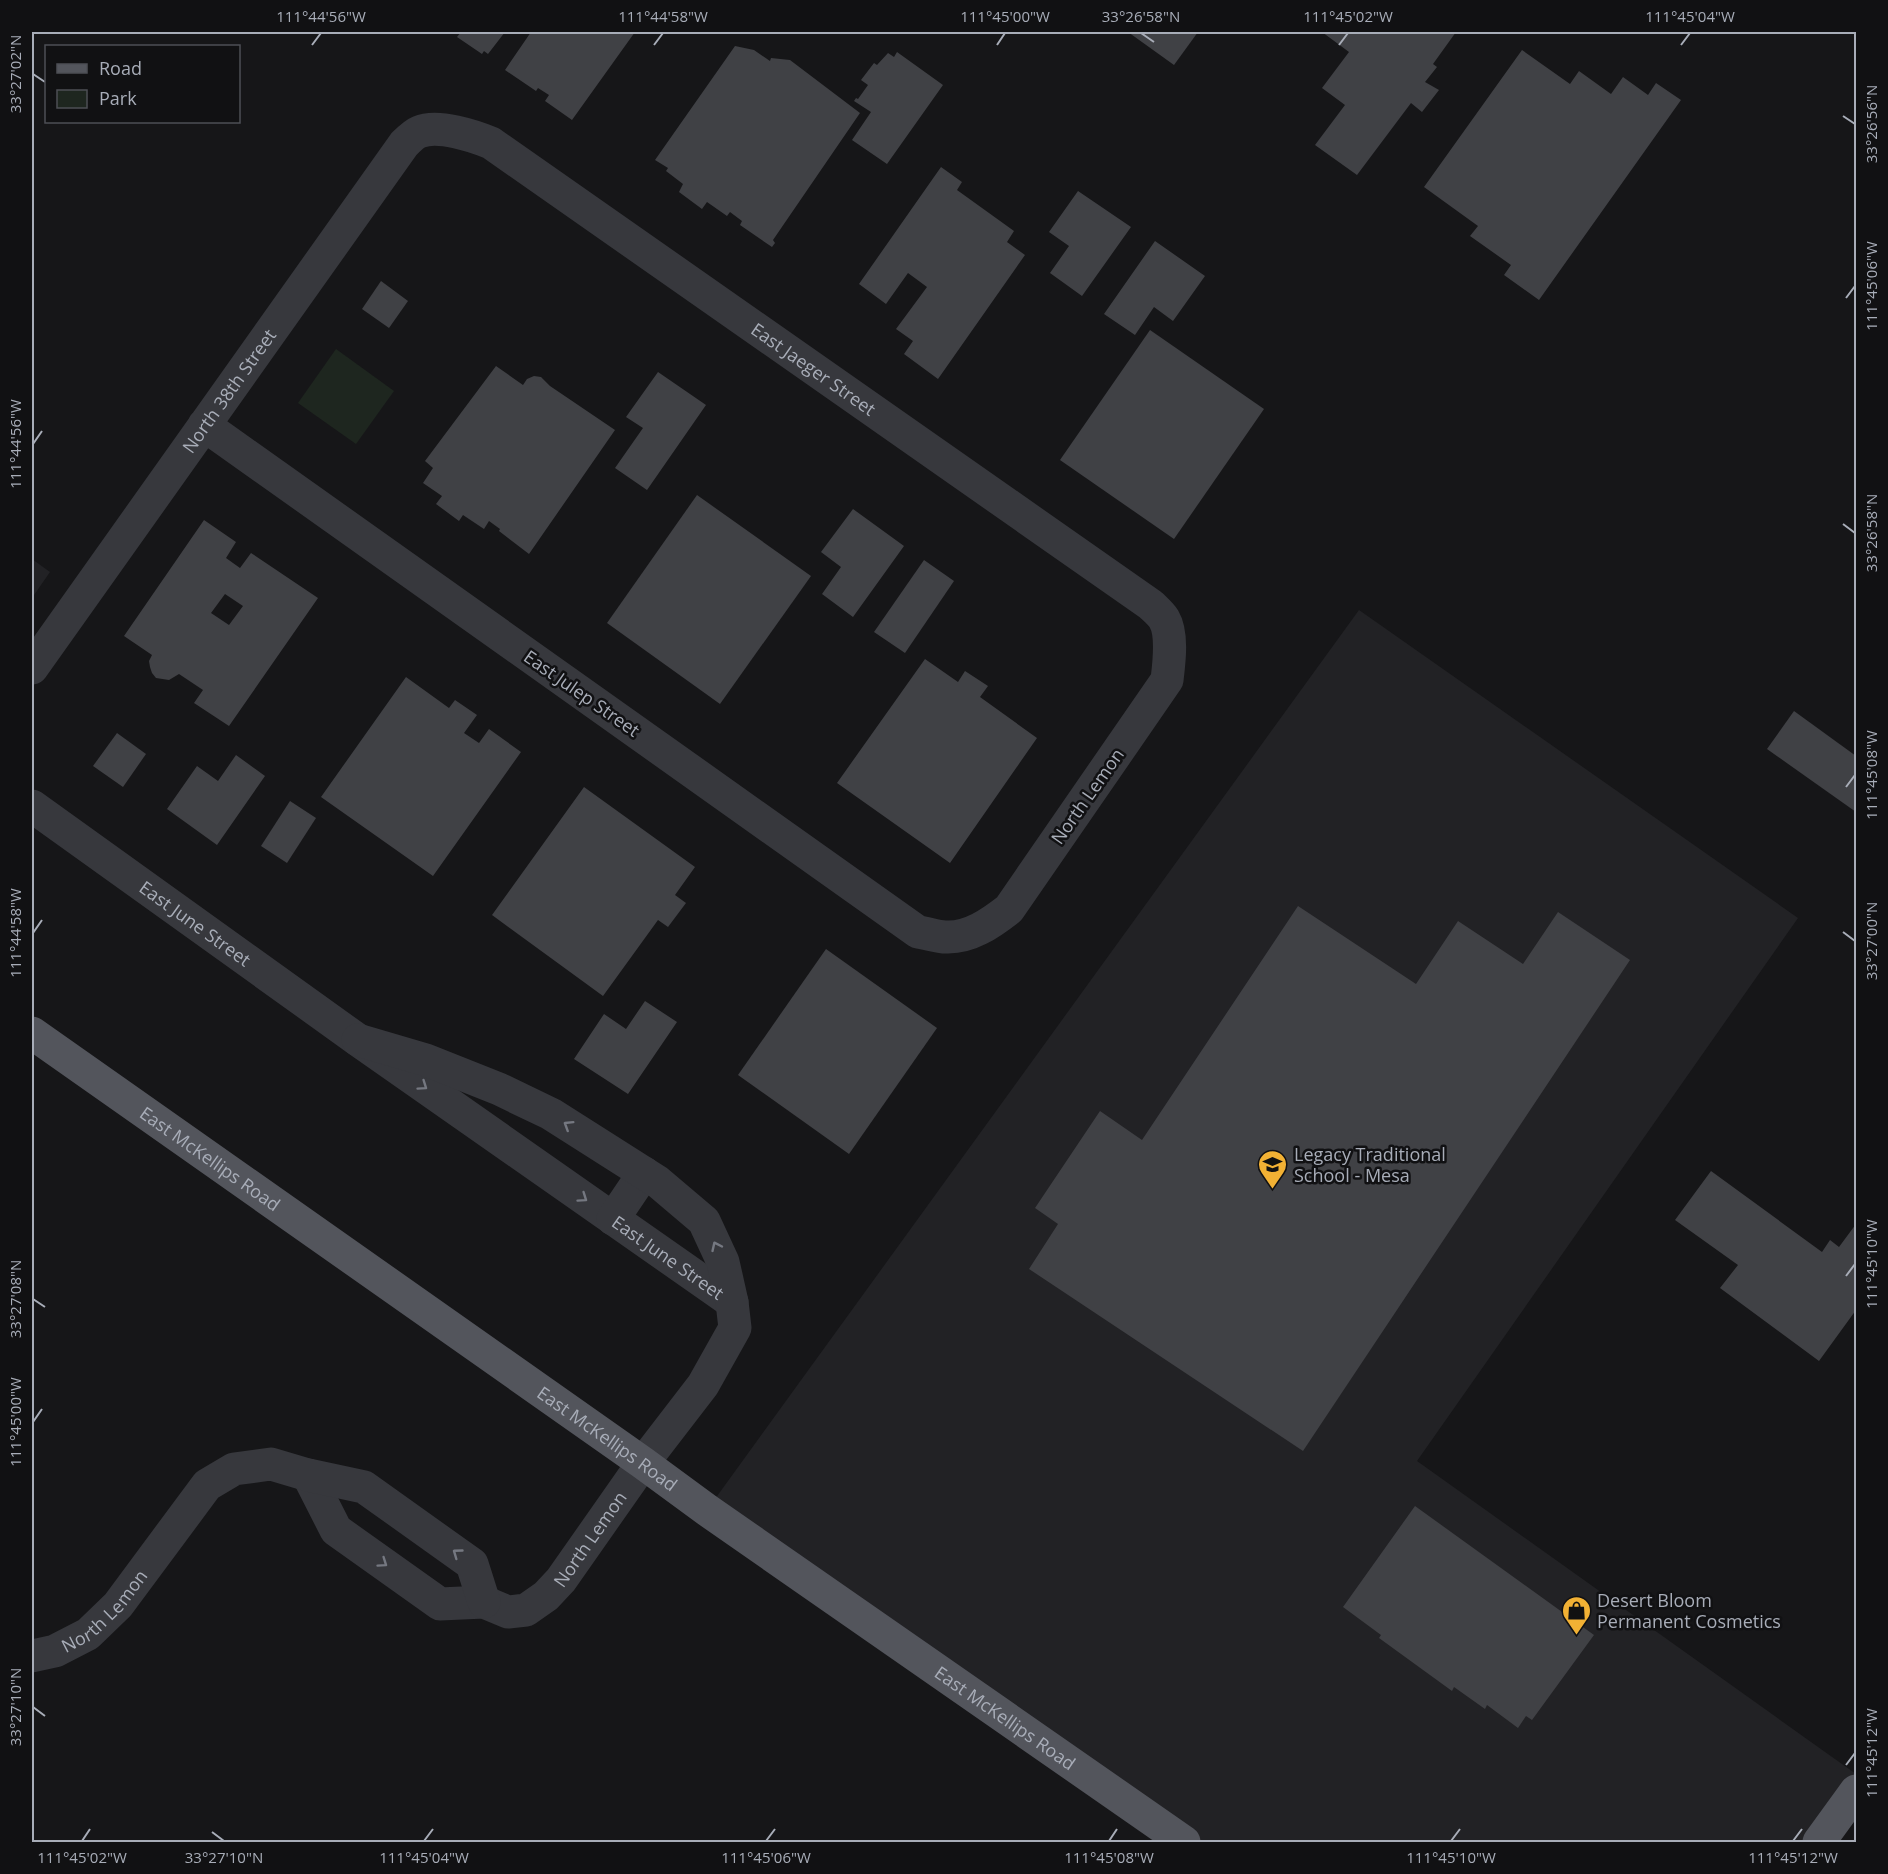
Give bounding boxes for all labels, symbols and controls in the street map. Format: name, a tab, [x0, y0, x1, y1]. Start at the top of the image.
text: 111°44'56"W	[276, 6, 366, 26]
text: 111°44'58"W	[618, 6, 708, 26]
text: 111°45'00"W	[960, 6, 1050, 26]
text: 33°26'58"N	[1102, 6, 1180, 26]
text: 111°45'02"W	[1303, 6, 1393, 26]
text: 111°45'04"W	[1645, 6, 1735, 26]
text: 33°27'02"N	[5, 35, 25, 113]
legend	[45, 45, 240, 123]
text: Road	[99, 56, 142, 80]
text: 33°26'56"N	[1861, 85, 1881, 163]
text: Park	[99, 86, 137, 110]
text: 111°45'06"W	[1861, 241, 1881, 331]
street label: East Jaeger Street	[747, 317, 881, 421]
street label: North 38th Street	[177, 324, 281, 458]
text: 111°44'56"W	[5, 399, 25, 489]
text: 33°26'58"N	[1861, 494, 1881, 572]
street label: East Julep Street	[519, 644, 645, 742]
text: 111°45'08"W	[1861, 730, 1881, 820]
street label: North Lemon	[1045, 743, 1129, 849]
street label: East June Street	[135, 875, 256, 971]
text: 111°44'58"W	[5, 888, 25, 978]
text: 33°27'00"N	[1861, 902, 1881, 980]
one-way arrow	[417, 1079, 428, 1090]
street label: East McKellips Road	[135, 1101, 285, 1216]
one-way arrow	[563, 1121, 574, 1132]
place label: Legacy Traditional School - Mesa	[1294, 1142, 1446, 1187]
school or university icon: Legacy Traditional School - Mesa	[1257, 1148, 1289, 1190]
one-way arrow	[577, 1191, 588, 1202]
street label: East June Street	[607, 1210, 729, 1305]
text: 111°45'10"W	[1861, 1219, 1881, 1309]
one-way arrow	[711, 1242, 723, 1253]
text: 33°27'08"N	[5, 1260, 25, 1338]
text: 111°45'00"W	[5, 1377, 25, 1467]
street label: East McKellips Road	[533, 1380, 682, 1496]
street label: North Lemon	[548, 1486, 632, 1592]
one-way arrow	[453, 1549, 464, 1560]
one-way arrow	[377, 1556, 388, 1567]
street label: North Lemon	[57, 1564, 152, 1658]
place label: Desert Bloom Permanent Cosmetics	[1597, 1588, 1781, 1633]
shop icon: Desert Bloom Permanent Cosmetics	[1560, 1594, 1592, 1636]
street label: East McKellips Road	[930, 1660, 1081, 1775]
text: 33°27'10"N	[5, 1668, 25, 1746]
text: 111°45'12"W	[1861, 1708, 1881, 1798]
text: 111°45'02"W	[37, 1847, 127, 1867]
text: 33°27'10"N	[185, 1847, 263, 1867]
text: 111°45'04"W	[379, 1847, 469, 1867]
text: 111°45'06"W	[721, 1847, 811, 1867]
text: 111°45'08"W	[1064, 1847, 1154, 1867]
text: 111°45'10"W	[1406, 1847, 1496, 1867]
text: 111°45'12"W	[1748, 1847, 1838, 1867]

